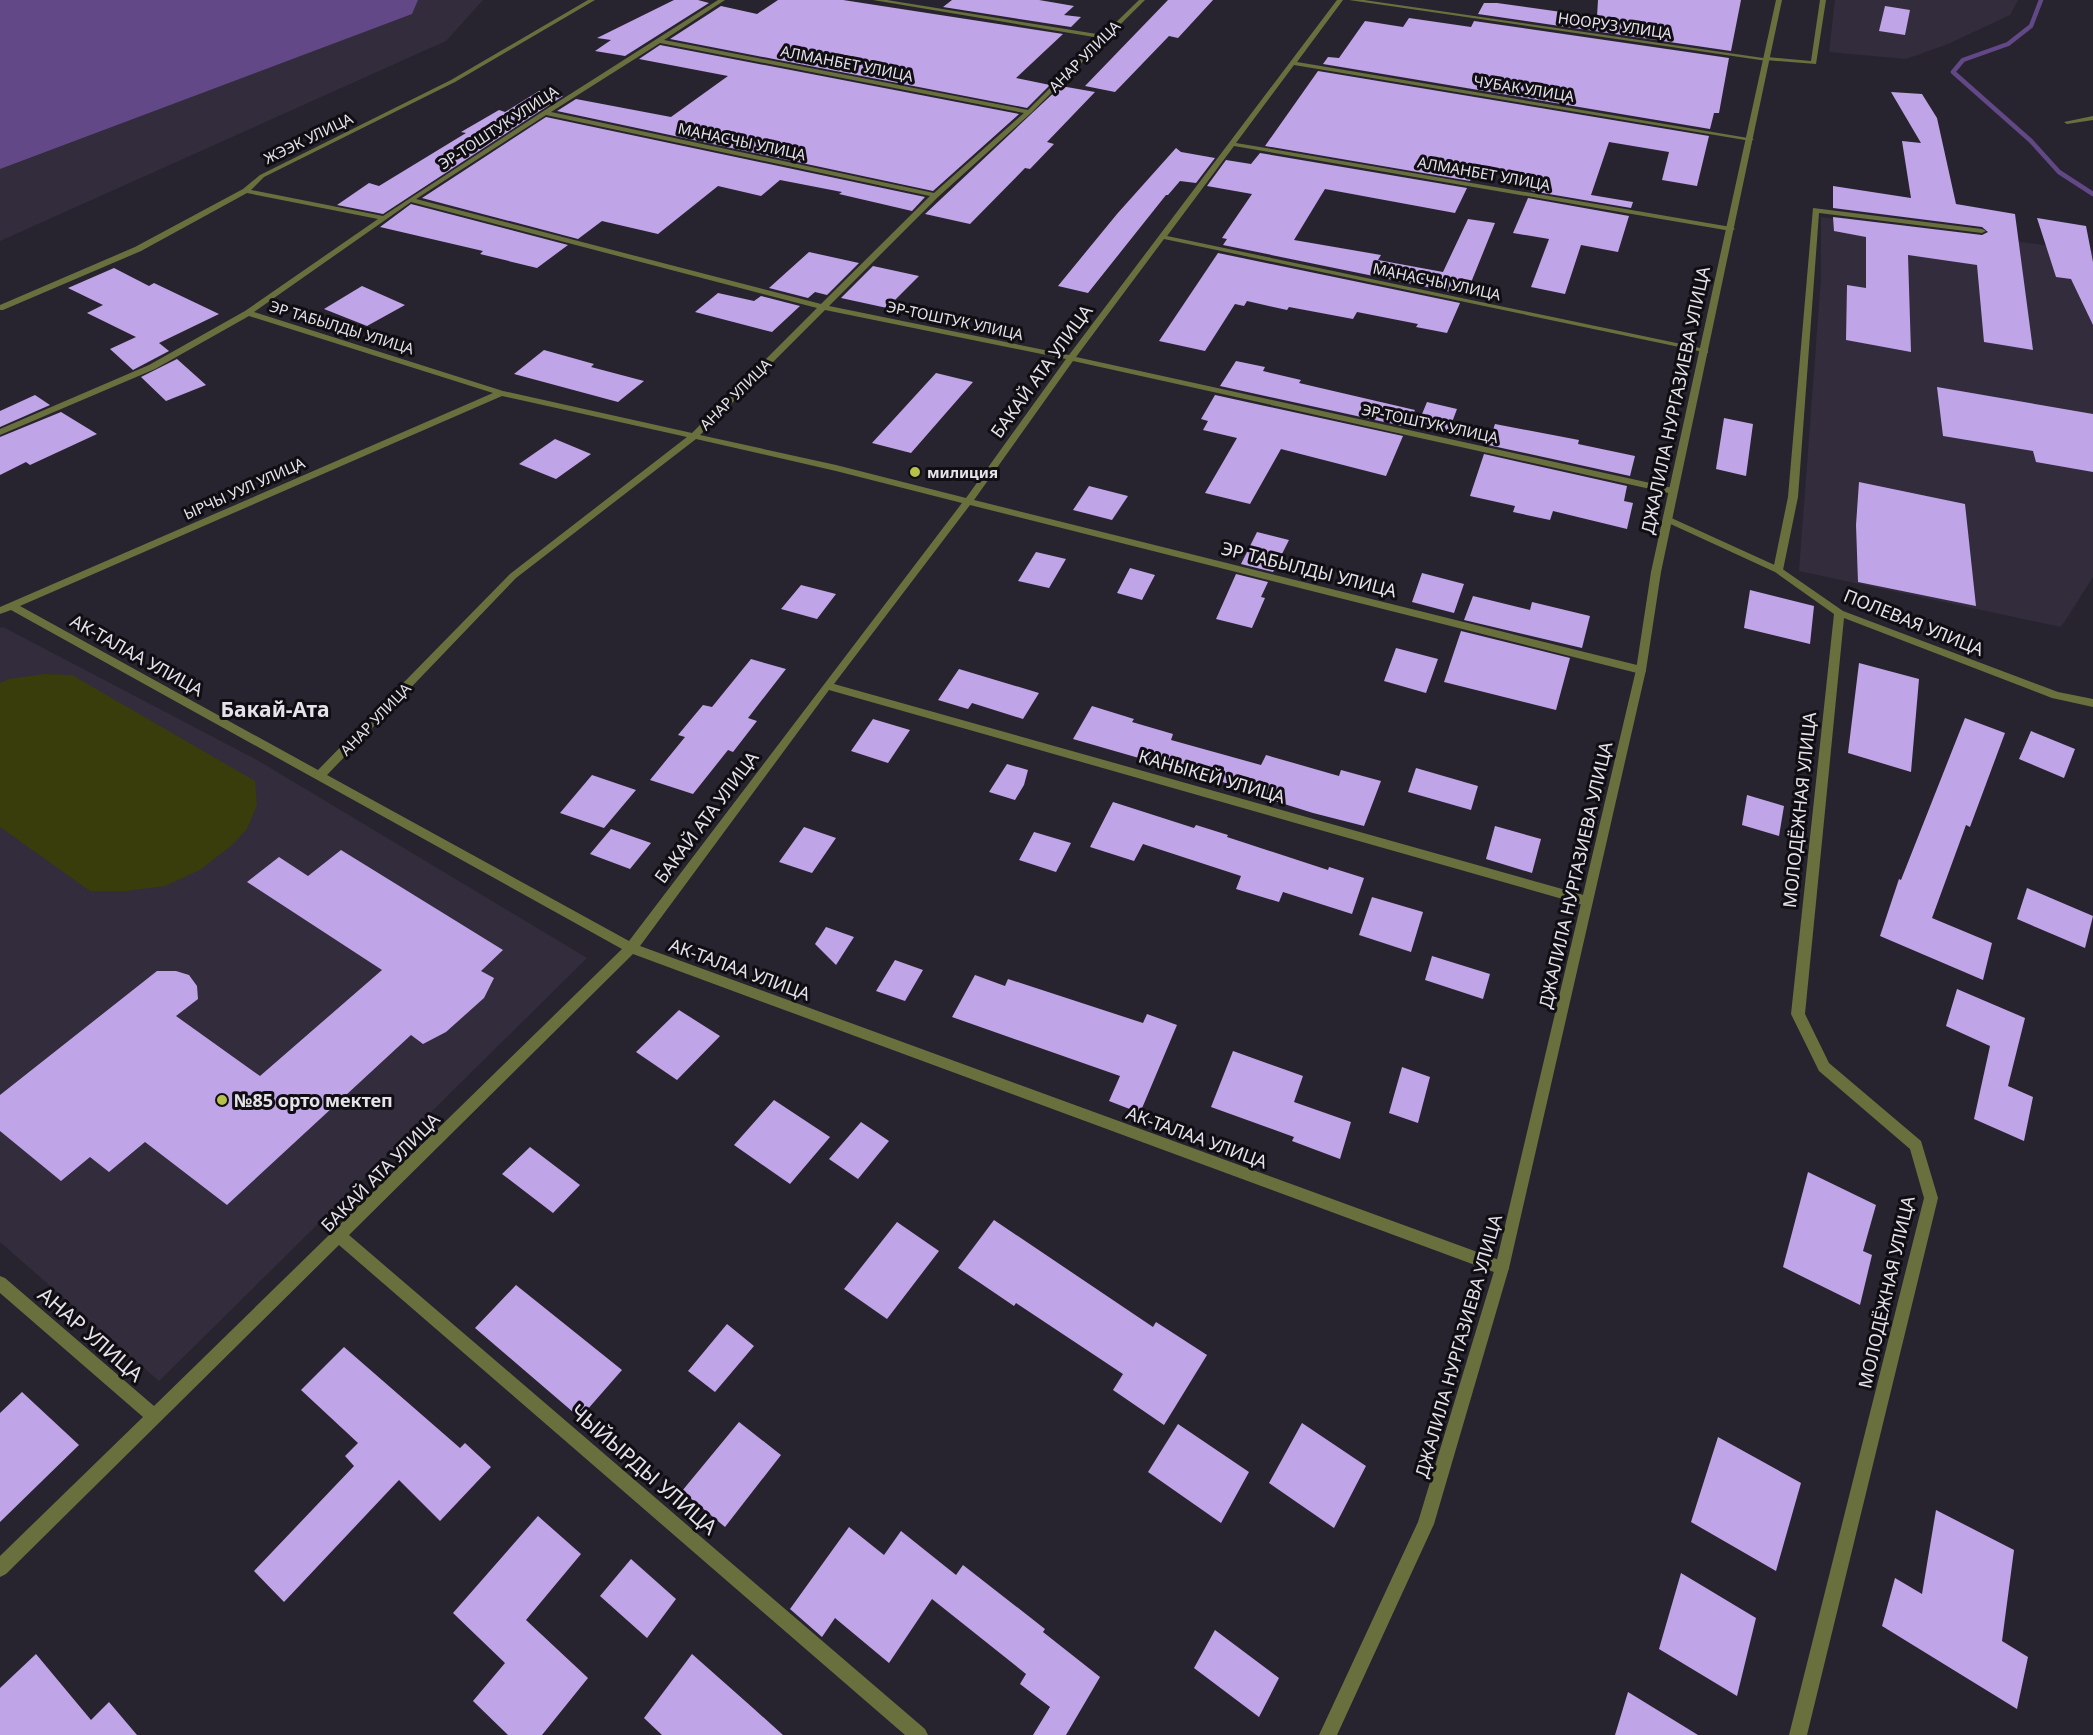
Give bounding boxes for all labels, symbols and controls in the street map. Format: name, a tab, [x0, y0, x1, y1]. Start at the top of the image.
street label: НООРУЗ УЛИЦА	[1557, 7, 1674, 43]
street label: АНАР УЛИЦА	[1044, 16, 1124, 96]
street label: АЛМАНБЕТ УЛИЦА	[779, 40, 915, 86]
street label: ЧУБАК УЛИЦА	[1472, 70, 1576, 106]
street label: ЭР-ТОШТУК УЛИЦА	[434, 81, 562, 173]
street label: ЖЭЭК УЛИЦА	[260, 108, 356, 168]
street label: МАНАСЧЫ УЛИЦА	[676, 118, 808, 164]
street label: АЛМАНБЕТ УЛИЦА	[1416, 151, 1552, 195]
street label: МАНАСЧЫ УЛИЦА	[1371, 258, 1503, 304]
street label: ДЖАЛИЛА НУРГАЗИЕВА УЛИЦА	[1635, 264, 1715, 536]
street label: ЭР ТАБЫЛДЫ УЛИЦА	[267, 296, 417, 359]
street label: ЭР-ТОШТУК УЛИЦА	[885, 296, 1026, 344]
street label: БАКАЙ АТА УЛИЦА	[985, 299, 1098, 442]
street label: АНАР УЛИЦА	[695, 354, 775, 434]
street label: ЭР-ТОШТУК УЛИЦА	[1360, 399, 1501, 447]
street label: ЫРЧЫ УУЛ УЛИЦА	[180, 452, 308, 524]
place label: милиция	[927, 462, 998, 482]
marker: милиция	[908, 465, 922, 479]
street label: ЭР ТАБЫЛДЫ УЛИЦА	[1219, 536, 1400, 603]
street label: ПОЛЕВАЯ УЛИЦА	[1840, 583, 1988, 661]
street label: АК-ТАЛАА УЛИЦА	[66, 608, 208, 702]
street label: АНАР УЛИЦА	[335, 678, 415, 760]
district label: Бакай-Ата	[220, 695, 330, 723]
street label: МОЛОДЁЖНАЯ УЛИЦА	[1777, 710, 1821, 909]
street label: ДЖАЛИЛА НУРГАЗИЕВА УЛИЦА	[1533, 739, 1617, 1011]
street label: КАНЫКЕЙ УЛИЦА	[1136, 744, 1289, 809]
street label: БАКАЙ АТА УЛИЦА	[649, 746, 764, 888]
street label: АК-ТАЛАА УЛИЦА	[666, 932, 814, 1006]
place label: №85 орто мектеп	[234, 1088, 393, 1112]
marker: №85 орто мектеп	[215, 1093, 229, 1107]
street label: АК-ТАЛАА УЛИЦА	[1123, 1100, 1271, 1174]
street label: БАКАЙ АТА УЛИЦА	[315, 1107, 445, 1237]
street label: МОЛОДЁЖНАЯ УЛИЦА	[1852, 1193, 1920, 1391]
street label: ДЖАЛИЛА НУРГАЗИЕВА УЛИЦА	[1409, 1211, 1507, 1480]
street label: АНАР УЛИЦА	[32, 1280, 150, 1388]
street label: ЧЫЙЫРДЫ УЛИЦА	[565, 1397, 724, 1541]

